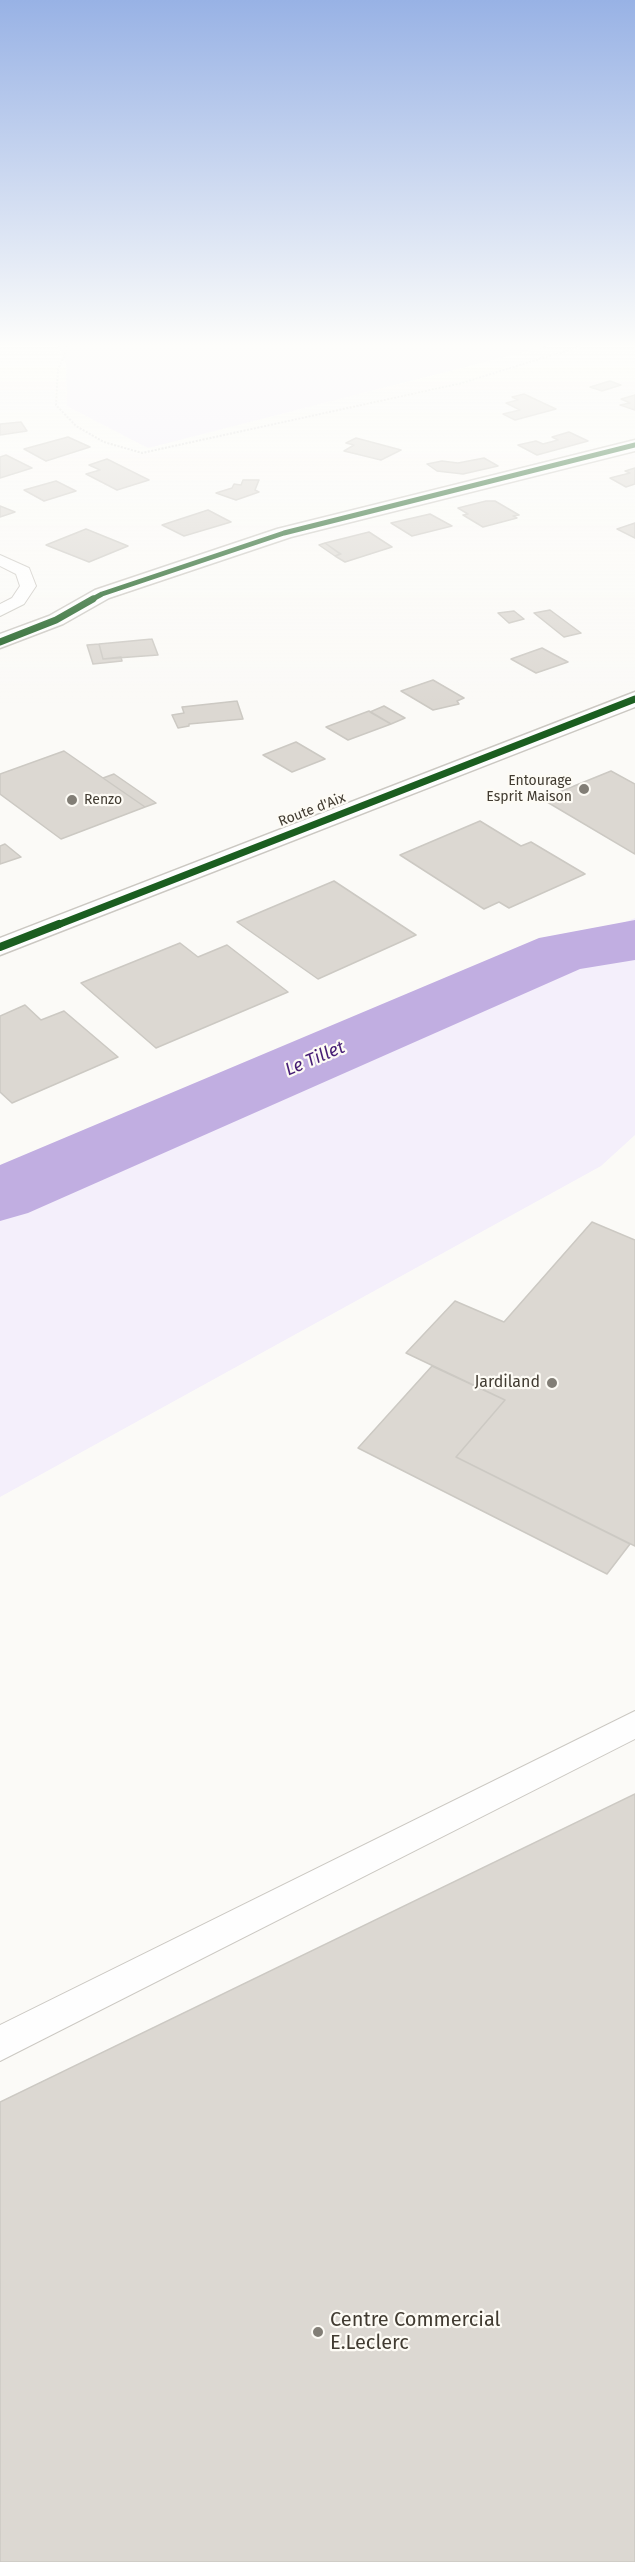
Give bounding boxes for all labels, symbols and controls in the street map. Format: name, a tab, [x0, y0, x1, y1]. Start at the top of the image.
place label: Entourage Esprit Maison	[486, 773, 572, 806]
marker: Entourage Esprit Maison	[577, 782, 591, 796]
street label: Route d'Aix	[276, 790, 348, 830]
place label: Renzo	[84, 792, 122, 808]
marker: Renzo	[65, 793, 79, 807]
water label: Le Tillet	[282, 1037, 348, 1081]
place label: Jardiland	[474, 1373, 540, 1393]
marker: Jardiland	[545, 1376, 559, 1390]
place label: Centre Commercial E.Leclerc	[330, 2308, 500, 2355]
marker: Centre Commercial E.Leclerc	[311, 2325, 325, 2339]

